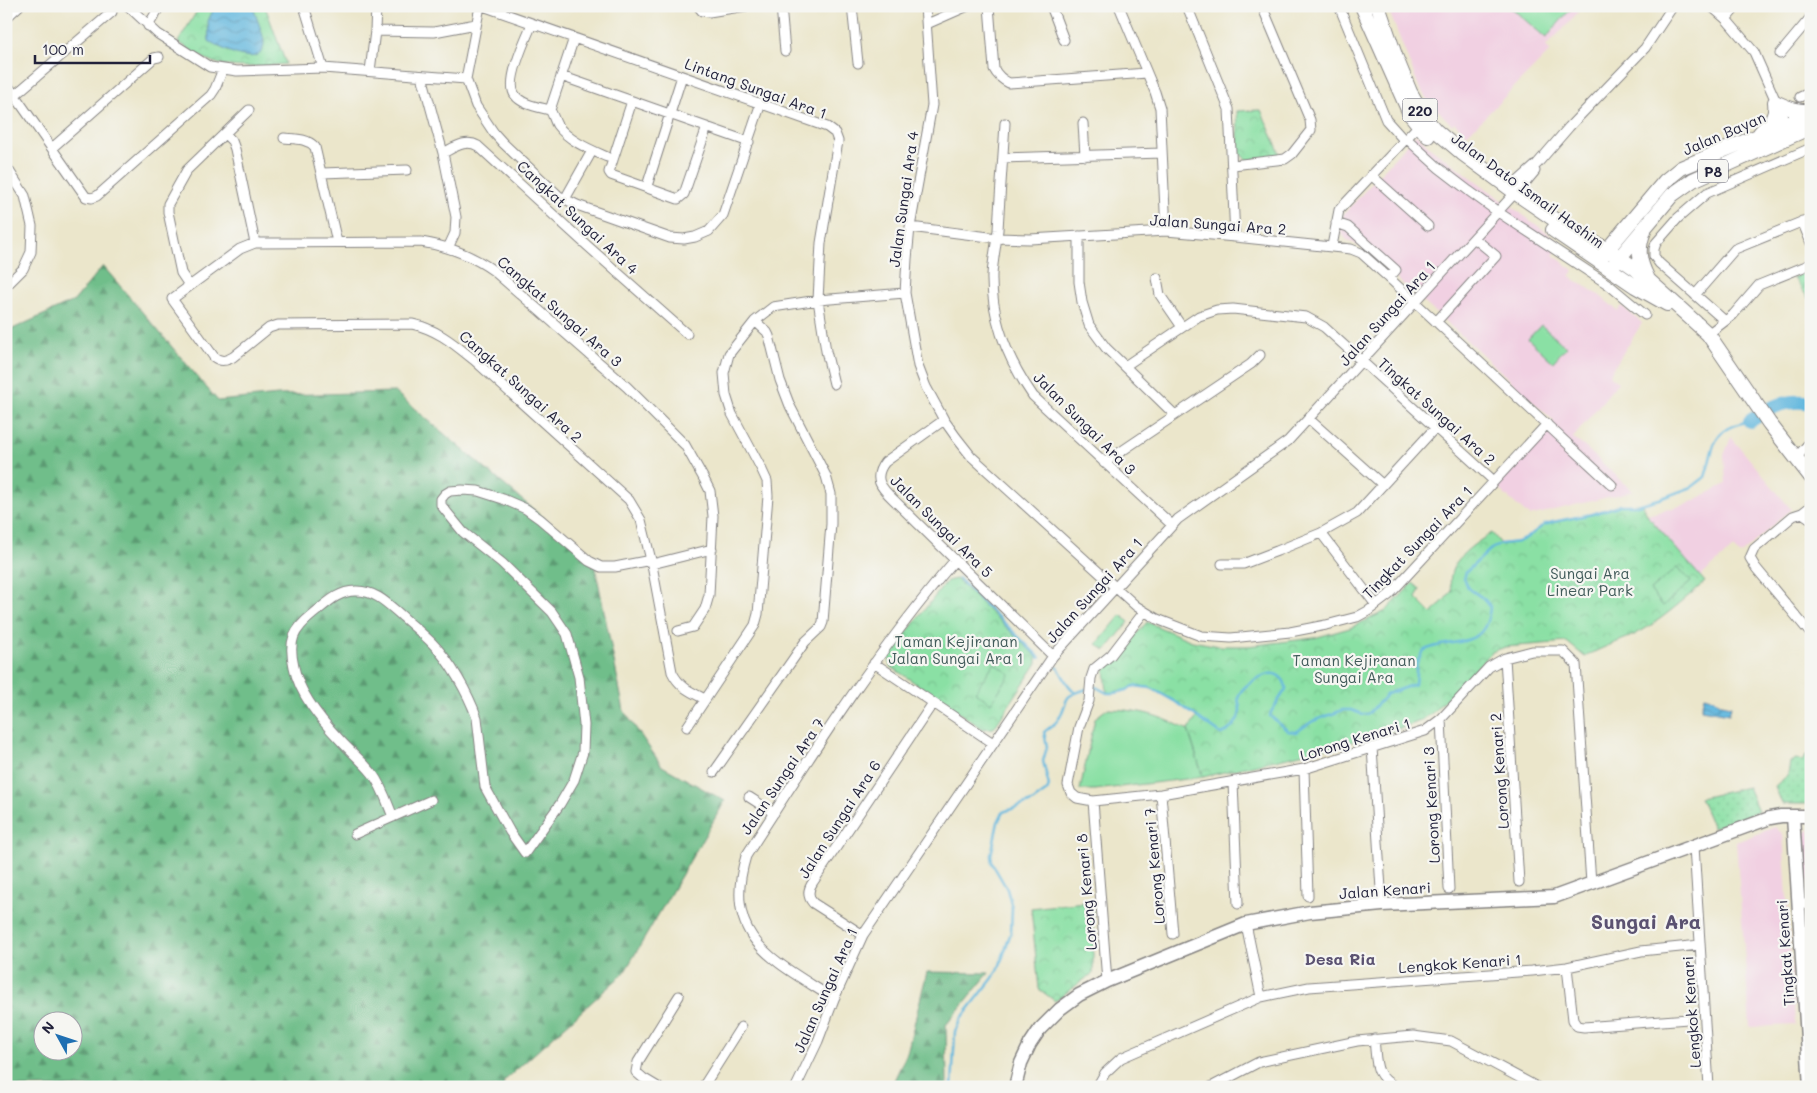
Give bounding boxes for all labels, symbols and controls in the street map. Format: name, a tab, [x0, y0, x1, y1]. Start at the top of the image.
scale bar	[35, 32, 150, 64]
text: 100 m	[42, 39, 84, 59]
street label: Lintang Sungai Ara 1	[682, 53, 830, 123]
road number: 220	[1402, 98, 1438, 122]
street label: Jalan Bayan	[1680, 107, 1768, 159]
street label: Jalan Dato Ismail Hashim	[1448, 128, 1608, 252]
street label: Jalan Sungai Ara 4	[884, 130, 922, 268]
street label: Cangkat Sungai Ara 4	[513, 155, 643, 279]
road number: P8	[1698, 160, 1728, 182]
street label: Jalan Sungai Ara 2	[1149, 209, 1287, 239]
street label: Cangkat Sungai Ara 3	[493, 251, 627, 371]
street label: Jalan Sungai Ara 1	[1334, 256, 1440, 370]
street label: Cangkat Sungai Ara 2	[455, 326, 587, 446]
street label: Tingkat Sungai Ara 2	[1374, 353, 1500, 469]
street label: Jalan Sungai Ara 3	[1029, 367, 1141, 479]
street label: Jalan Sungai Ara 5	[886, 470, 998, 582]
street label: Tingkat Sungai Ara 1	[1358, 481, 1476, 603]
street label: Jalan Sungai Ara 1	[1041, 533, 1147, 647]
park label: Sungai Ara Linear Park	[1547, 563, 1633, 600]
park label: Taman Kejiranan Jalan Sungai Ara 1	[889, 631, 1023, 668]
park label: Taman Kejiranan Sungai Ara	[1293, 650, 1415, 687]
street label: Lorong Kenari 2	[1485, 712, 1513, 830]
street label: Lorong Kenari 1	[1297, 713, 1413, 765]
street label: Jalan Sungai Ara 7	[736, 714, 828, 838]
street label: Lorong Kenari 3	[1418, 746, 1444, 864]
street label: Jalan Sungai Ara 6	[793, 756, 885, 882]
street label: Lorong Kenari 7	[1139, 807, 1169, 925]
street label: Lorong Kenari 8	[1071, 833, 1101, 951]
street label: Jalan Kenari	[1338, 877, 1432, 903]
street label: Tingkat Kenari	[1771, 899, 1799, 1007]
district label: Sungai Ara	[1591, 908, 1701, 934]
street label: Jalan Sungai Ara 1	[788, 924, 862, 1056]
district label: Desa Ria	[1305, 948, 1376, 969]
street label: Lengkok Kenari 1	[1398, 949, 1522, 977]
street label: Lengkok Kenari	[1677, 955, 1705, 1069]
north arrow	[32, 1010, 82, 1060]
text: N	[37, 1017, 58, 1038]

